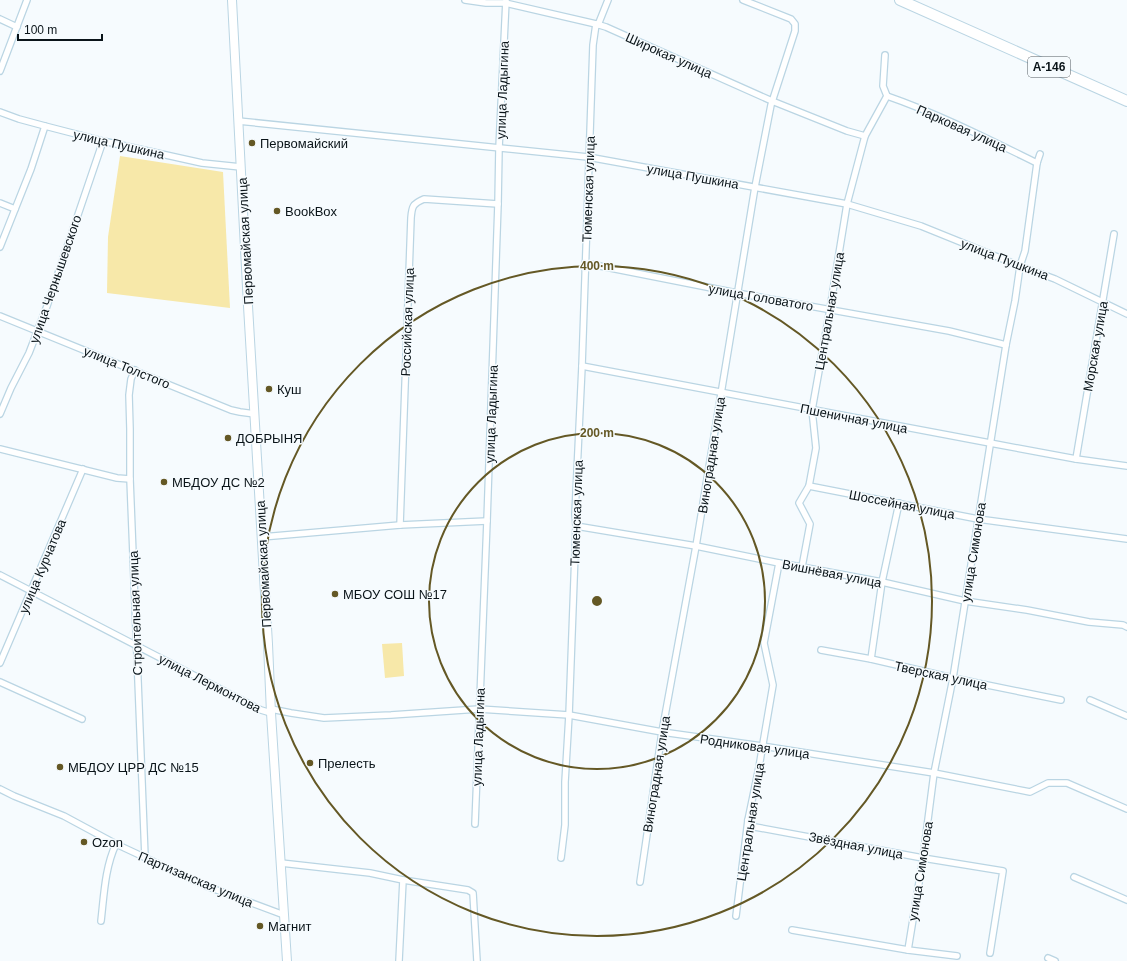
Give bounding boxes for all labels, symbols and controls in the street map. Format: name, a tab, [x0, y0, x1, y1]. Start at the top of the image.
scale bar	[18, 16, 102, 42]
text: 100 m	[24, 23, 57, 37]
street label: Широкая улица	[623, 30, 715, 82]
street label: улица Ладыгина	[493, 40, 512, 139]
road number: А-146	[1028, 57, 1070, 77]
street label: Парковая улица	[914, 102, 1010, 155]
street label: улица Пушкина	[72, 127, 167, 162]
street label: Тюменская улица	[579, 135, 598, 242]
place label: Первомайский	[260, 136, 348, 151]
marker: Первомайский	[247, 138, 257, 148]
street label: улица Пушкина	[646, 161, 741, 192]
street label: Первомайская улица	[235, 176, 256, 305]
place label: BookBox	[285, 204, 338, 219]
marker: BookBox	[272, 206, 282, 216]
street label: улица Чернышевского	[26, 213, 84, 345]
street label: улица Пушкина	[959, 236, 1052, 283]
street label: Центральная улица	[812, 250, 847, 371]
text: 400 m	[580, 259, 614, 273]
street label: Российская улица	[398, 267, 417, 377]
street label: улица Головатого	[707, 281, 814, 314]
street label: Морская улица	[1080, 299, 1111, 392]
street label: улица Толстого	[81, 343, 172, 392]
street label: улица Ладыгина	[482, 364, 501, 463]
place label: Куш	[277, 382, 302, 397]
marker: Куш	[264, 384, 274, 394]
street label: Виноградная улица	[695, 395, 728, 514]
street label: Пшеничная улица	[799, 401, 910, 436]
text: 200 m	[580, 426, 614, 440]
place label: ДОБРЫНЯ	[236, 431, 302, 446]
marker: ДОБРЫНЯ	[223, 433, 233, 443]
street label: Тюменская улица	[567, 459, 586, 566]
place label: МБДОУ ДС №2	[172, 475, 265, 490]
marker: МБДОУ ДС №2	[159, 477, 169, 487]
street label: Шоссейная улица	[848, 487, 957, 522]
street label: Первомайская улица	[253, 499, 274, 628]
street label: улица Симонова	[958, 500, 989, 603]
street label: улица Курчатова	[16, 516, 69, 616]
street label: Строительная улица	[126, 550, 145, 676]
street label: Вишнёвая улица	[781, 556, 884, 591]
place label: МБОУ СОШ №17	[343, 587, 447, 602]
marker: МБОУ СОШ №17	[330, 589, 340, 599]
centre of rings	[590, 594, 604, 608]
street label: улица Лермонтова	[156, 651, 264, 716]
street label: Тверская улица	[893, 658, 990, 693]
street label: улица Ладыгина	[469, 687, 488, 786]
street label: Виноградная улица	[640, 714, 673, 833]
street label: Родниковая улица	[699, 731, 811, 762]
place label: Прелесть	[318, 756, 376, 771]
marker: Прелесть	[305, 758, 315, 768]
place label: МБДОУ ЦРР ДС №15	[68, 760, 199, 775]
street label: Центральная улица	[734, 761, 767, 882]
marker: МБДОУ ЦРР ДС №15	[55, 762, 65, 772]
street label: улица Симонова	[905, 819, 936, 922]
street label: Звёздная улица	[807, 829, 905, 862]
place label: Ozon	[92, 835, 123, 850]
marker: Ozon	[79, 837, 89, 847]
street label: Партизанская улица	[136, 848, 256, 911]
place label: Магнит	[268, 919, 311, 934]
marker: Магнит	[255, 921, 265, 931]

